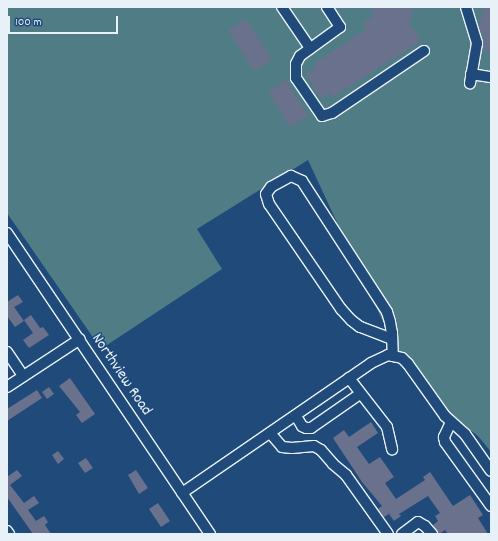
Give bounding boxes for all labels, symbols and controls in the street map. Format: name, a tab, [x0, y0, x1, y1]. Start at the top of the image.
scale bar	[10, 8, 120, 34]
text: 100 m	[15, 14, 42, 31]
street label: Northview Road	[87, 330, 155, 420]

